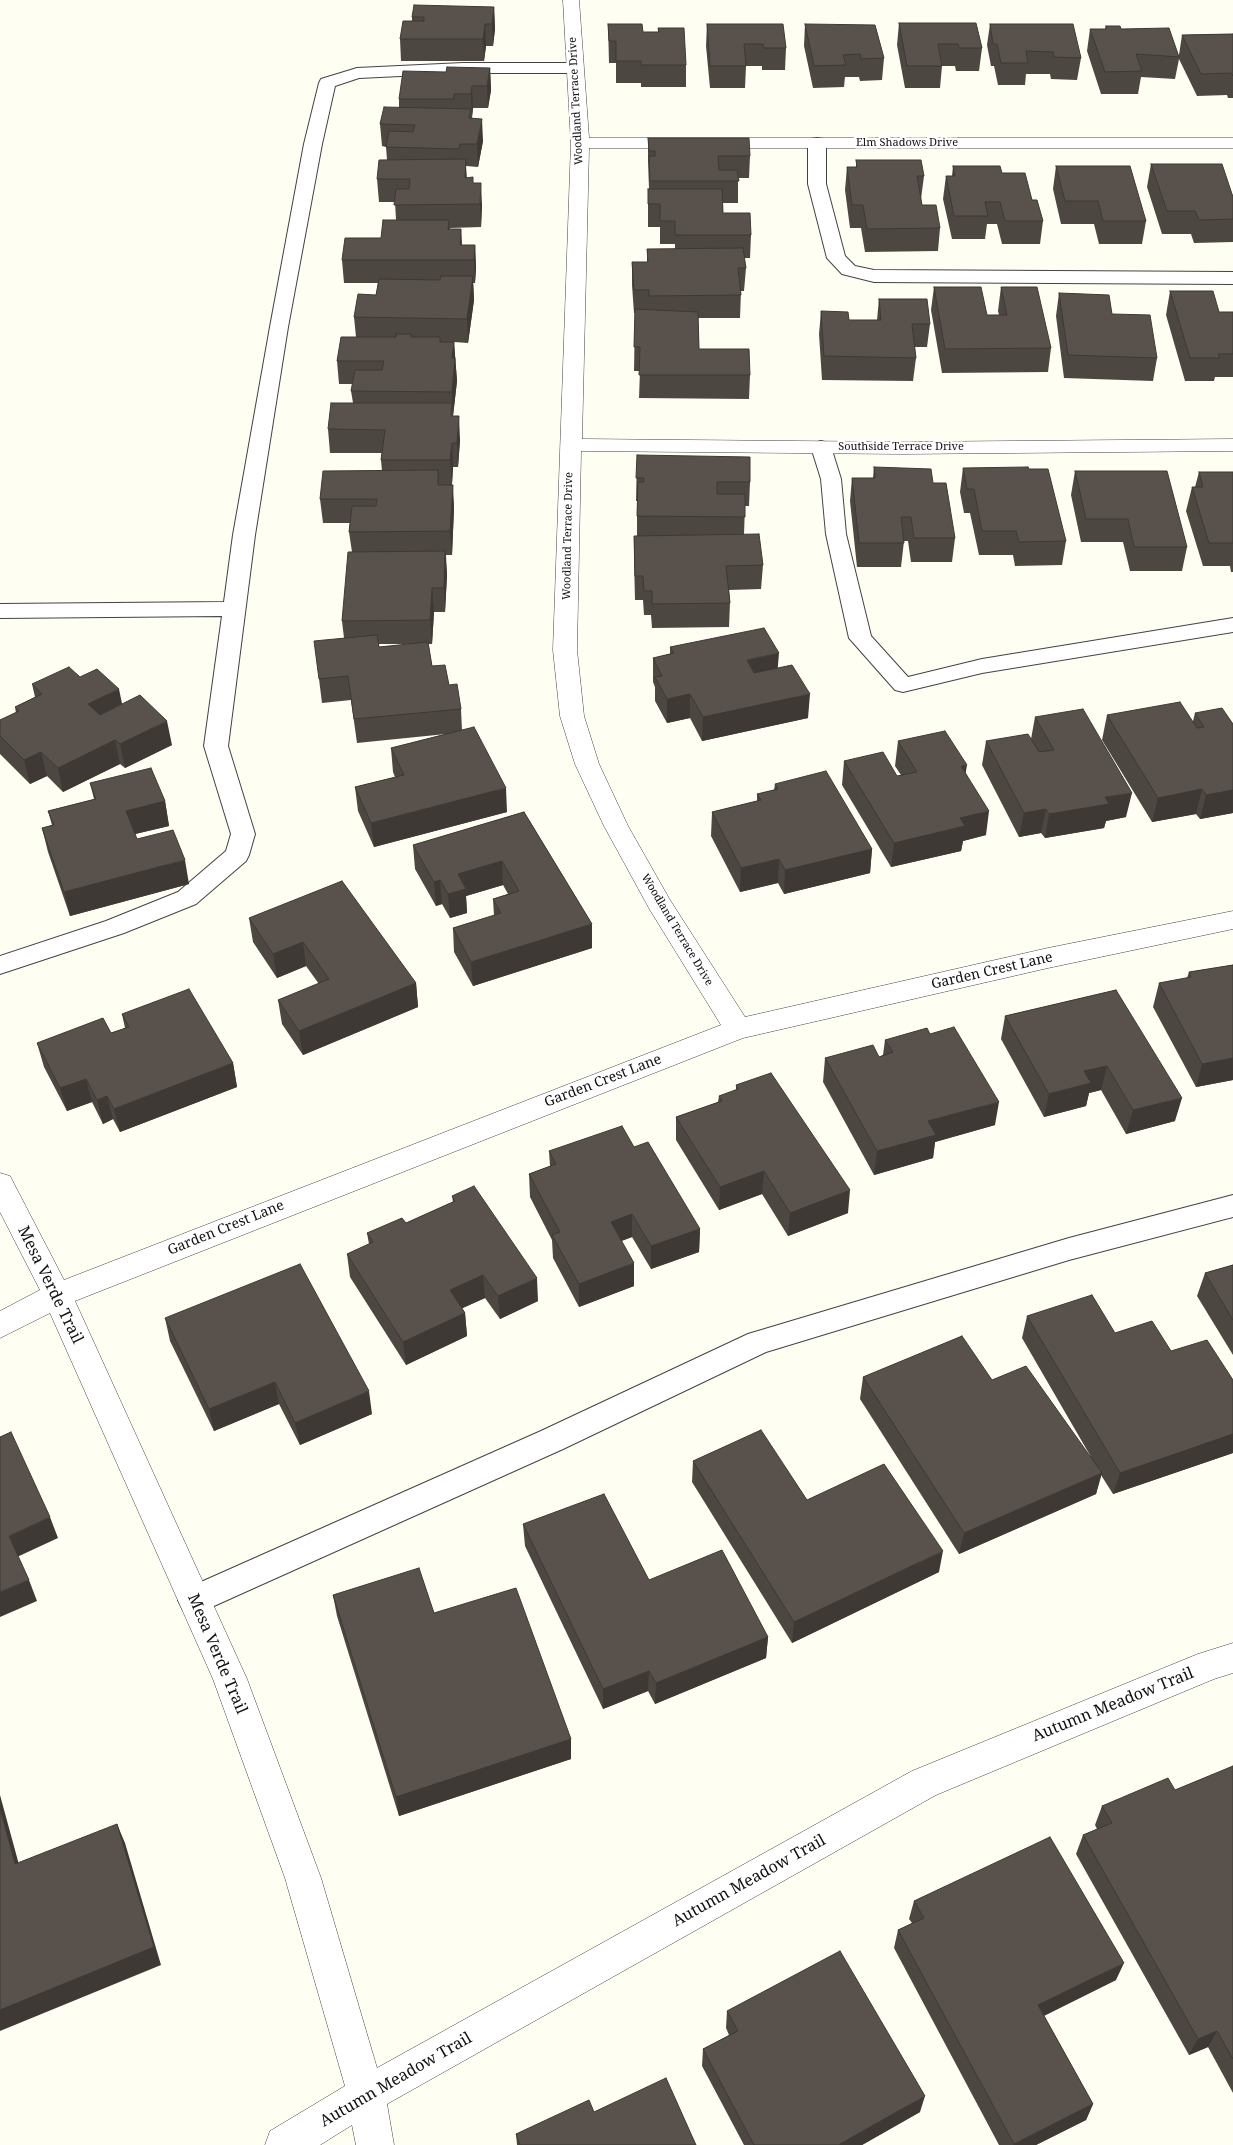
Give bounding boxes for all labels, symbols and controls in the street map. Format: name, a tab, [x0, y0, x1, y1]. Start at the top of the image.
street label: Woodland Terrace Drive	[566, 37, 586, 165]
street label: Elm Shadows Drive	[856, 136, 958, 150]
street label: Southside Terrace Drive	[838, 440, 964, 454]
street label: Woodland Terrace Drive	[560, 472, 576, 600]
street label: Woodland Terrace Drive	[638, 872, 716, 988]
street label: Garden Crest Lane	[930, 949, 1054, 993]
street label: Garden Crest Lane	[542, 1051, 664, 1111]
street label: Garden Crest Lane	[165, 1197, 287, 1259]
street label: Mesa Verde Trail	[13, 1223, 87, 1347]
street label: Mesa Verde Trail	[183, 1591, 251, 1717]
street label: Autumn Meadow Trail	[1030, 1664, 1196, 1746]
street label: Autumn Meadow Trail	[669, 1831, 829, 1931]
street label: Autumn Meadow Trail	[317, 2029, 475, 2131]

